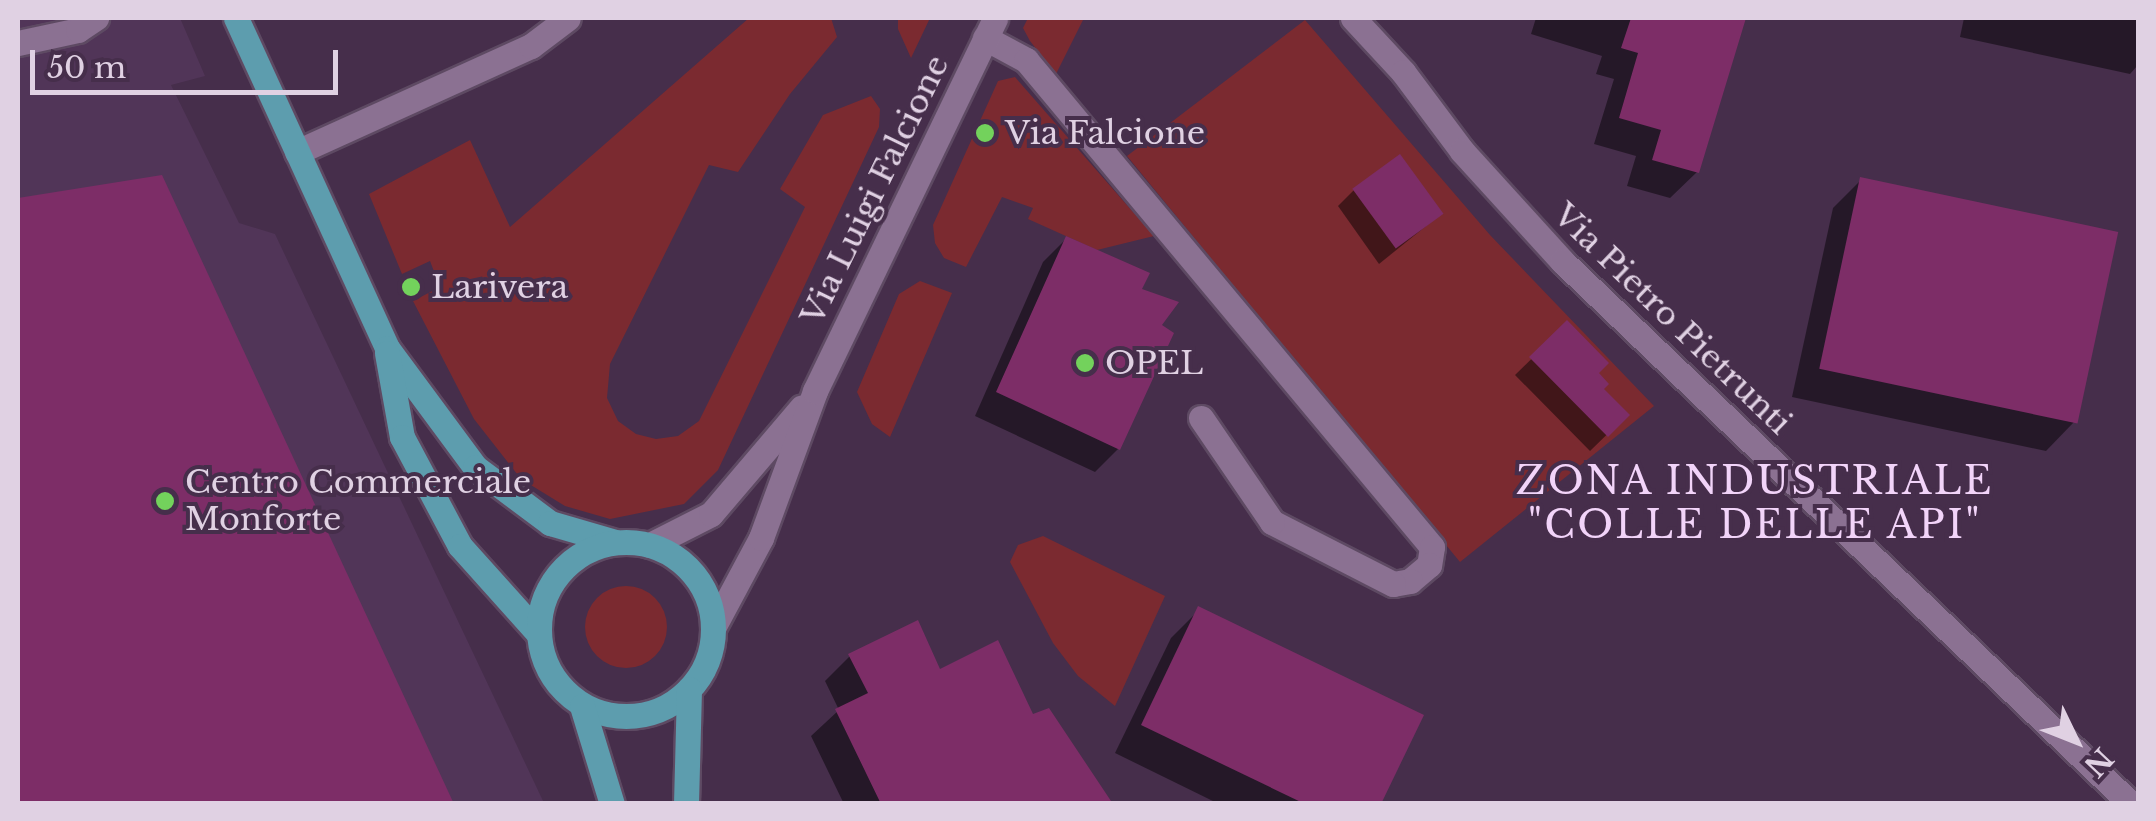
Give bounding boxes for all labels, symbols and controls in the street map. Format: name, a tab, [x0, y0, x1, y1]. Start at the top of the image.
scale bar	[35, 30, 342, 92]
text: 50 m	[47, 49, 126, 86]
street label: Via Luigi Falcione	[793, 49, 957, 331]
place label: Via Falcione	[1005, 114, 1205, 152]
marker: Via Falcione	[974, 122, 996, 144]
street label: Via Pietro Pietrunti	[1545, 195, 1799, 443]
place label: Larivera	[431, 268, 568, 306]
marker: Larivera	[400, 276, 422, 298]
place label: OPEL	[1105, 344, 1203, 382]
marker: OPEL	[1074, 352, 1096, 374]
district label: ZONA INDUSTRIALE "COLLE DELLE API"	[1515, 458, 1995, 548]
place label: Centro Commerciale Monforte	[185, 464, 531, 539]
marker: Centro Commerciale Monforte	[154, 490, 176, 512]
north arrow	[2026, 691, 2126, 791]
text: N	[2077, 740, 2120, 783]

